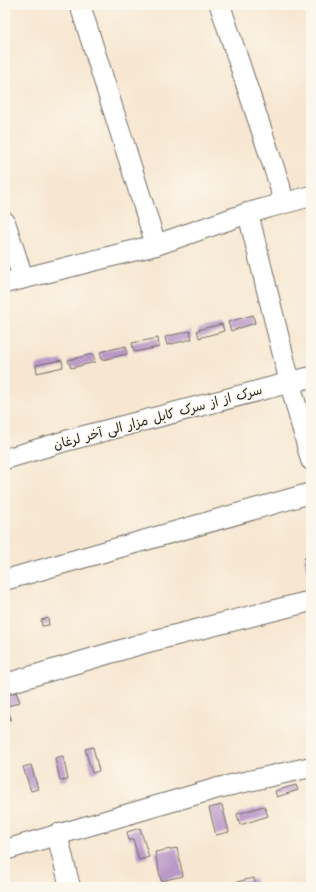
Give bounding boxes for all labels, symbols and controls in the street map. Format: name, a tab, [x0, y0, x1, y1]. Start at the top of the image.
street label: سرک از از سرک کابل مزار الی آخر لرغان	[51, 380, 265, 456]

